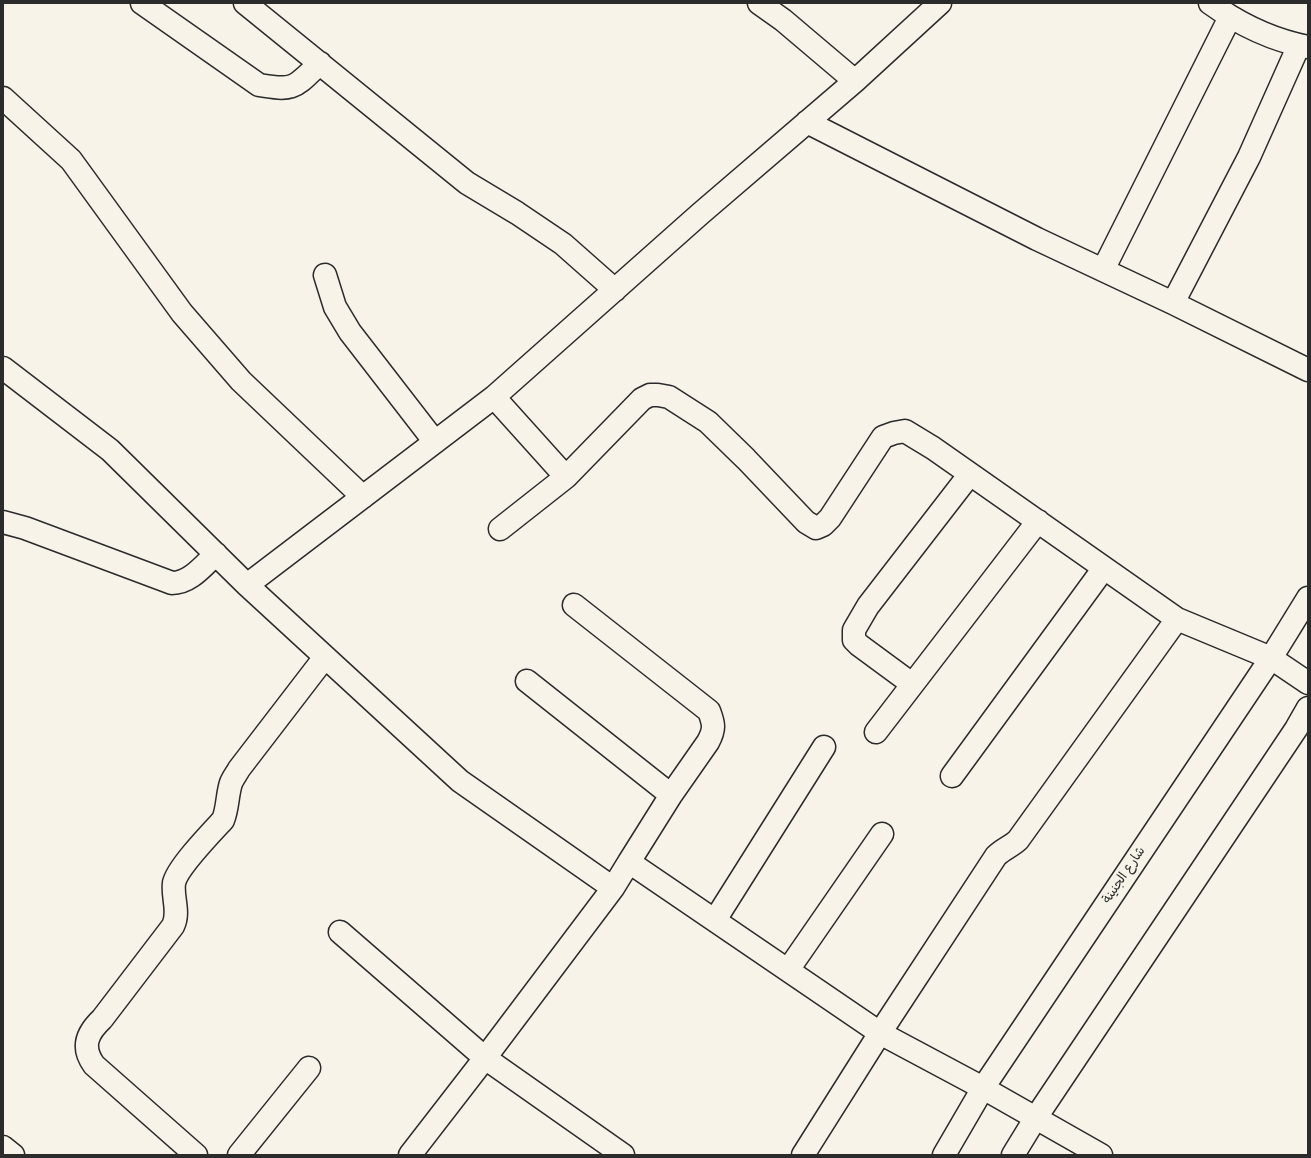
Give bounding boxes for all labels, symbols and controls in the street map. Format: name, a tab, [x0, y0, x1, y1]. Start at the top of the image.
street label: شارع الجنينة	[1100, 845, 1150, 907]

